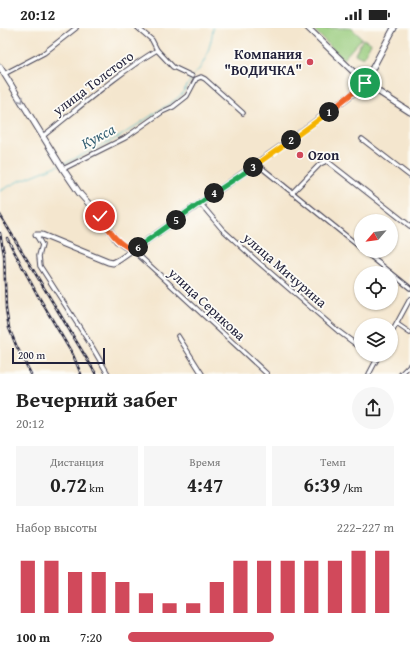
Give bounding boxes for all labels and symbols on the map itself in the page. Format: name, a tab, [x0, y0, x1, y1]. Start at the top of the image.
place label: Компания "ВОДИЧКА"	[224, 44, 302, 80]
street label: улица Толстого	[48, 46, 138, 121]
marker: Компания "ВОДИЧКА"	[305, 57, 315, 67]
pin	[348, 66, 382, 100]
one-way arrow	[16, 96, 23, 103]
pin: 1	[319, 102, 339, 122]
water label: Кукса	[77, 118, 119, 154]
pin: 2	[281, 130, 301, 150]
place label: Ozon	[308, 145, 340, 165]
marker: Ozon	[295, 150, 305, 160]
pin: 3	[243, 157, 263, 177]
pin: 4	[204, 183, 224, 203]
pin	[83, 199, 117, 233]
pin: 5	[166, 210, 186, 230]
north arrow	[354, 214, 398, 258]
street label: улица Мичурина	[238, 227, 332, 312]
pin: 6	[128, 237, 148, 257]
street label: улица Серикова	[163, 262, 250, 345]
scale bar	[12, 346, 105, 365]

